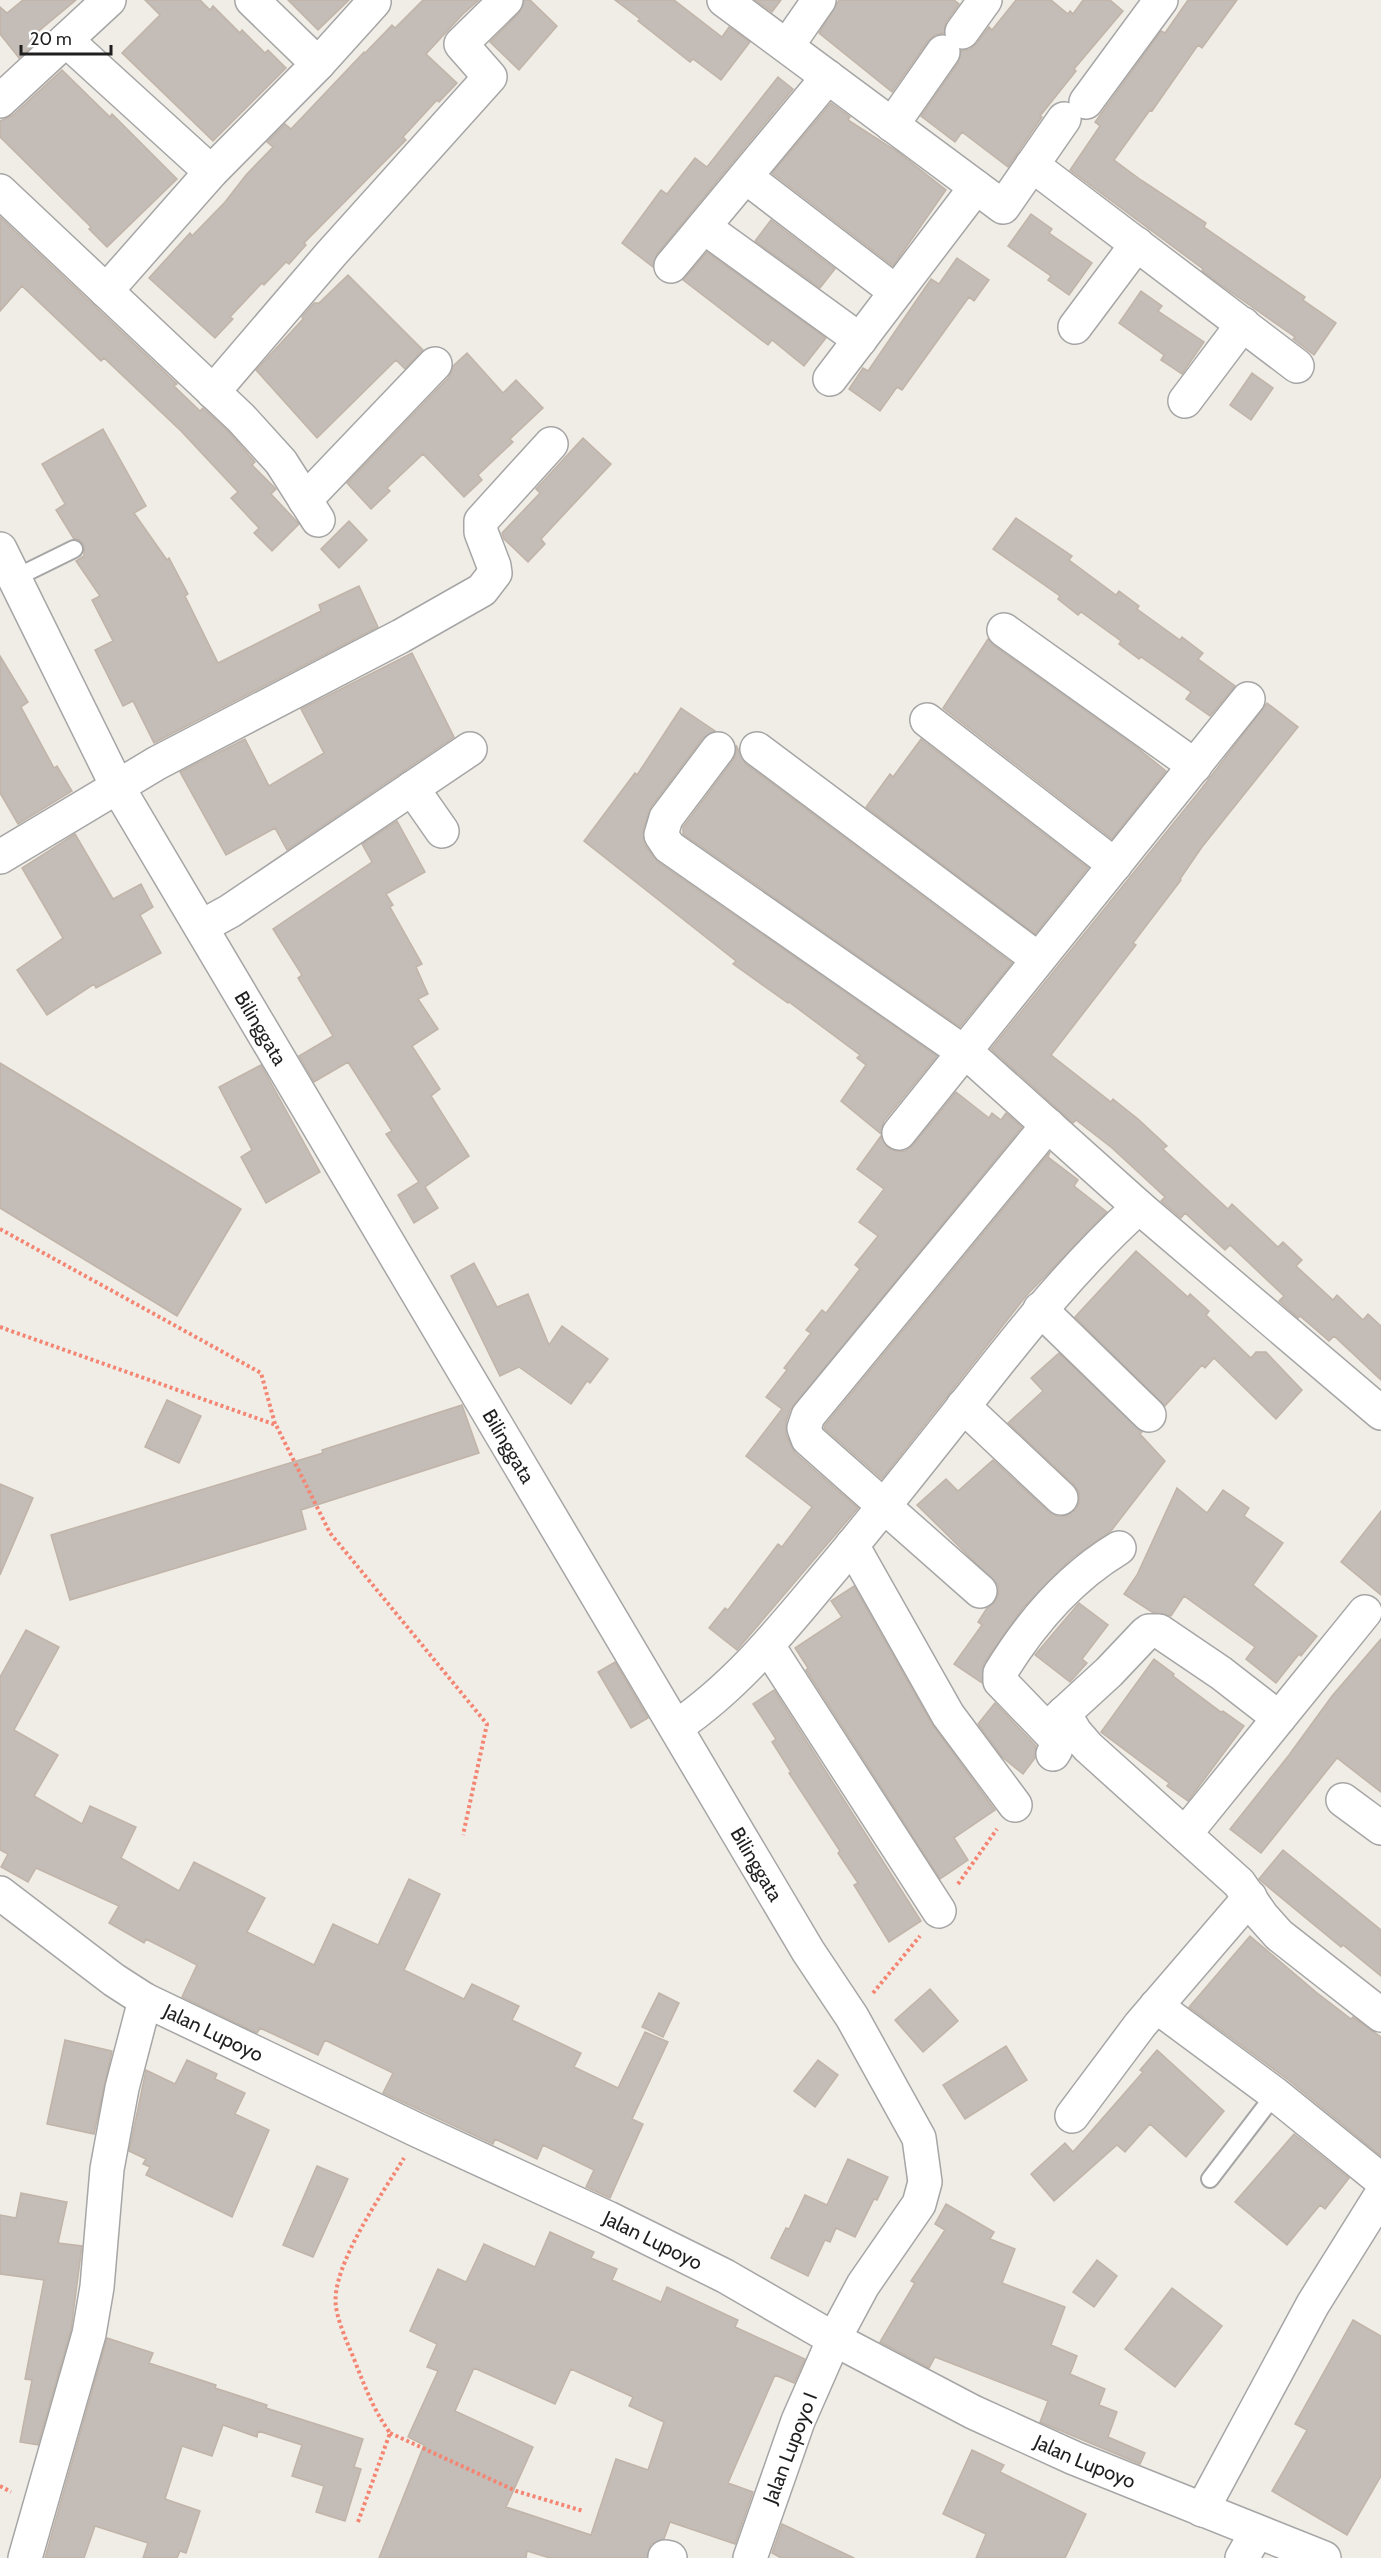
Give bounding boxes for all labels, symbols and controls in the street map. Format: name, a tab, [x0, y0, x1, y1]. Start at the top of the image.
scale bar	[21, 18, 111, 56]
text: 20 m	[30, 28, 72, 50]
street label: Bilinggata	[229, 987, 292, 1070]
street label: Bilinggata	[477, 1405, 540, 1488]
street label: Bilinggata	[725, 1823, 788, 1906]
street label: Jalan Lupoyo	[159, 1998, 267, 2067]
street label: Jalan Lupoyo	[598, 2205, 706, 2275]
street label: Jalan Lupoyo I	[757, 2389, 822, 2508]
street label: Jalan Lupoyo	[1030, 2429, 1139, 2493]

